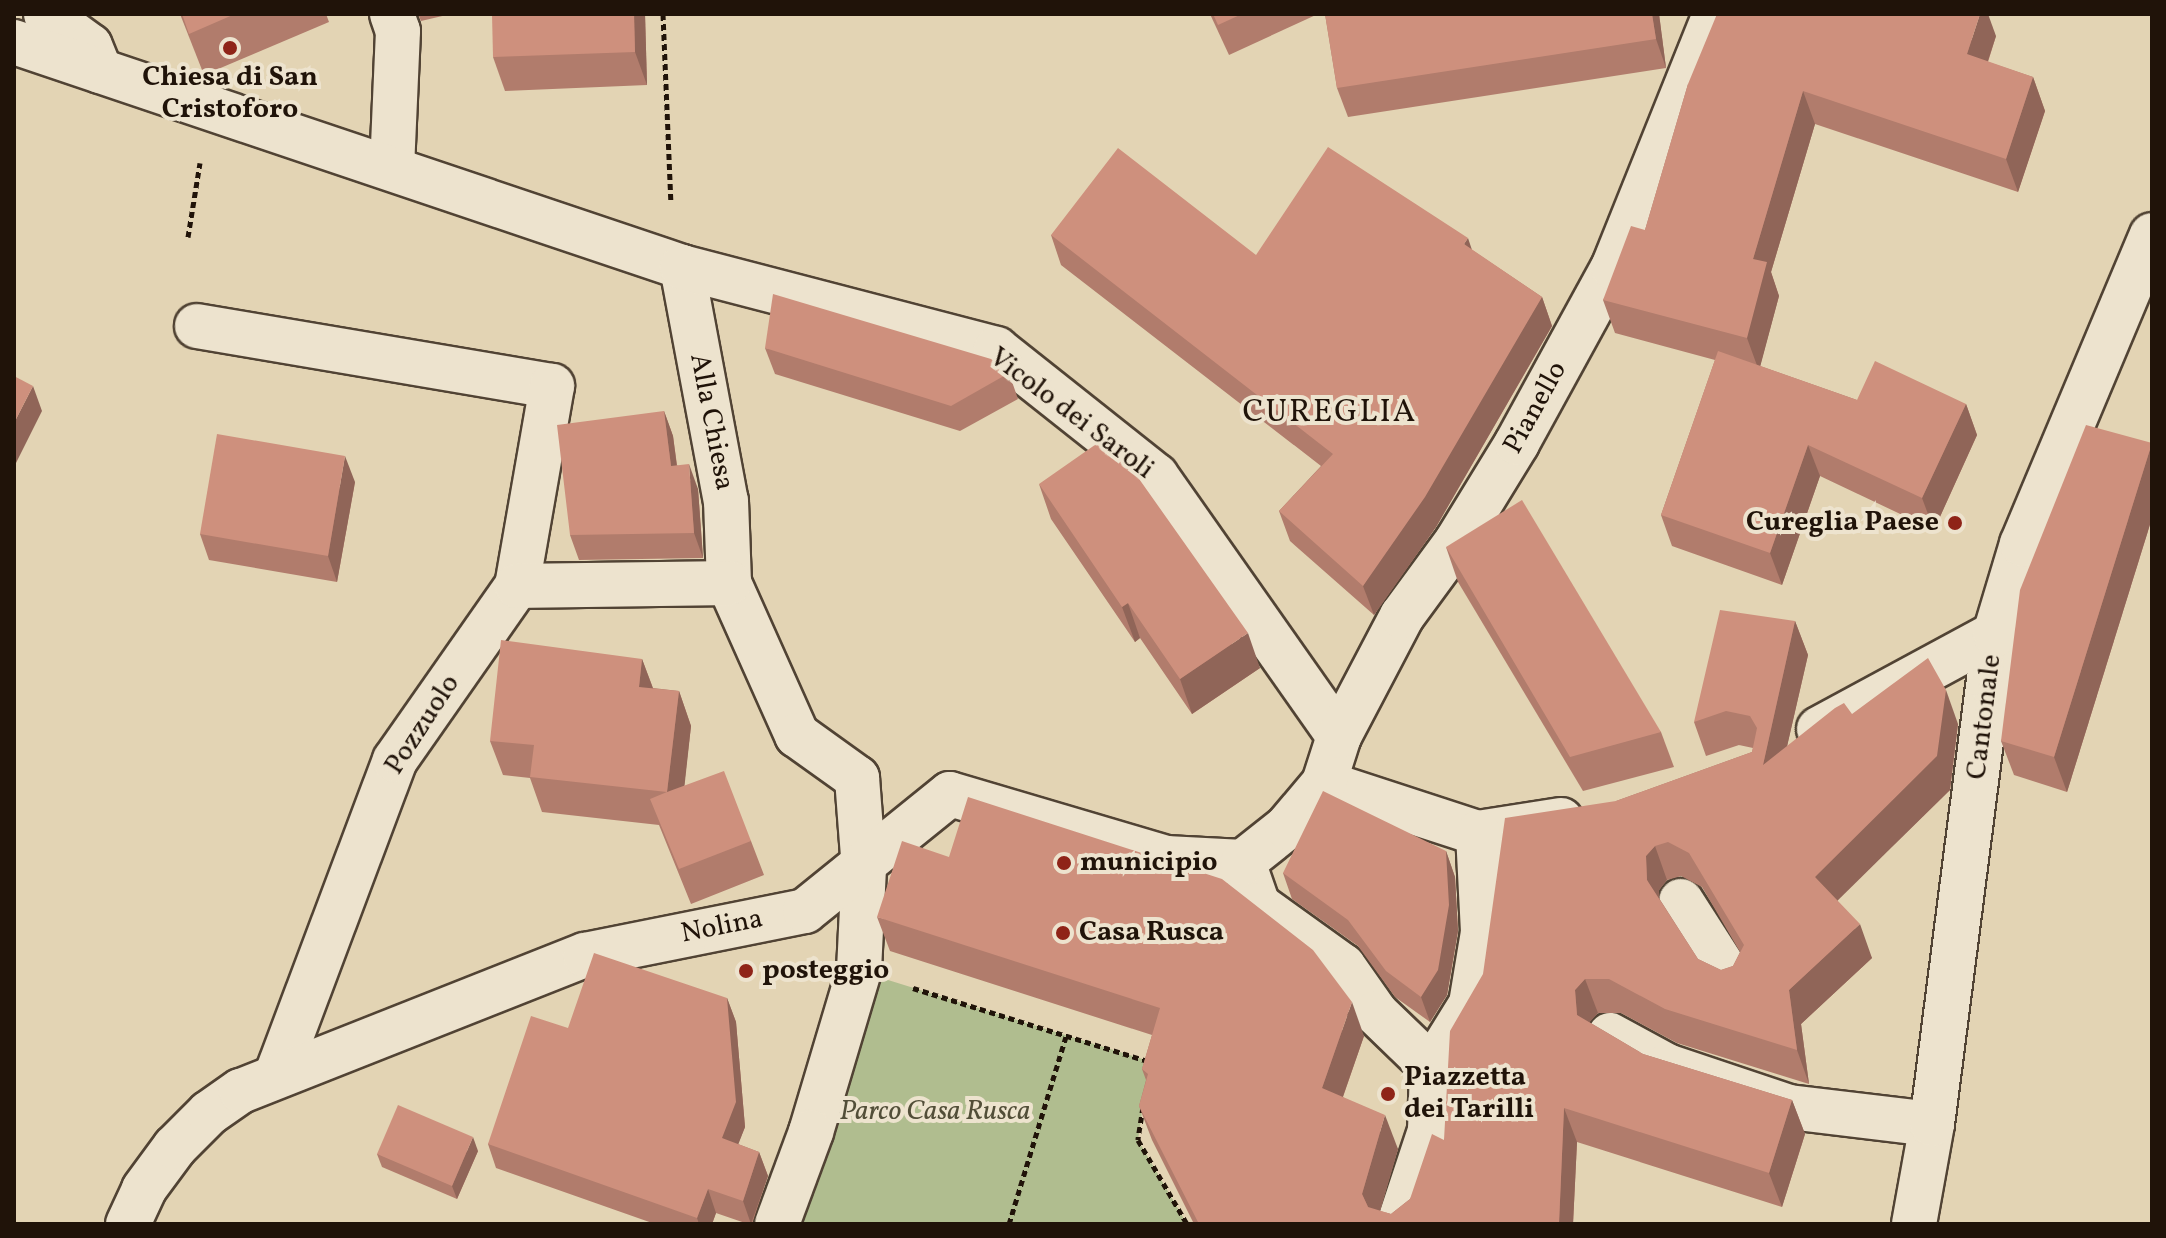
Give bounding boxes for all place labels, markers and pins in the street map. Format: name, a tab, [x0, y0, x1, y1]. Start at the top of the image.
marker: Chiesa di San Cristoforo	[221, 39, 239, 57]
place label: Chiesa di San Cristoforo	[142, 61, 318, 127]
place label: Cureglia Paese	[1746, 506, 1939, 540]
marker: Cureglia Paese	[1946, 514, 1964, 532]
place label: municipio	[1080, 846, 1218, 880]
marker: municipio	[1055, 854, 1073, 872]
place label: Casa Rusca	[1079, 916, 1224, 950]
marker: Casa Rusca	[1054, 924, 1072, 942]
place label: posteggio	[762, 954, 889, 988]
marker: posteggio	[737, 962, 755, 980]
place label: Piazzetta dei Tarilli	[1404, 1061, 1535, 1127]
marker: Piazzetta dei Tarilli	[1379, 1085, 1397, 1103]

